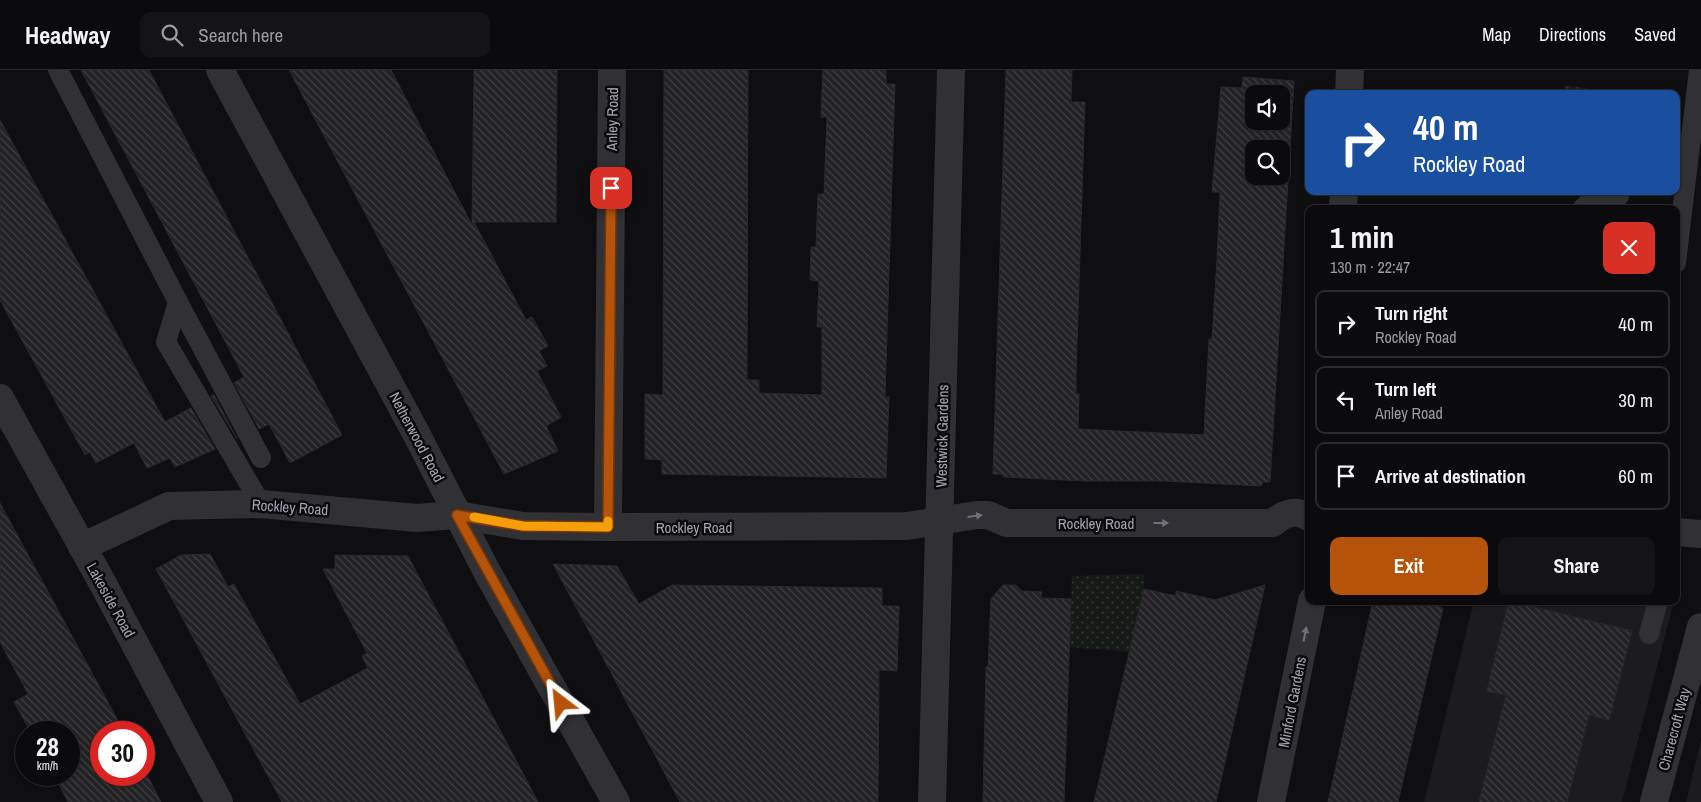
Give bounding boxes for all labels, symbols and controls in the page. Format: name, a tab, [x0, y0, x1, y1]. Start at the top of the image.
search box	[140, 12, 490, 57]
text: Headway	[25, 19, 110, 51]
icon: search	[158, 21, 186, 49]
text: Search here	[198, 22, 283, 48]
text: Map	[1482, 22, 1511, 47]
text: Directions	[1539, 22, 1606, 47]
text: Saved	[1634, 22, 1676, 47]
map controls	[1245, 85, 1290, 185]
button: sound	[1245, 85, 1290, 130]
street label: Anley Road	[601, 87, 623, 152]
text: 40 m	[1413, 104, 1478, 151]
icon: right	[1330, 110, 1395, 175]
button: search	[1245, 140, 1290, 185]
text: Rockley Road	[1413, 149, 1525, 179]
pin	[590, 167, 632, 209]
icon: arrive	[597, 174, 625, 202]
text: 1 min	[1330, 217, 1394, 257]
button: close	[1603, 222, 1655, 274]
text: 130 m · 22:47	[1330, 256, 1410, 278]
text: Turn right	[1375, 300, 1447, 326]
icon: right	[1332, 310, 1360, 338]
text: 40 m	[1618, 311, 1653, 337]
text: Rockley Road	[1375, 326, 1457, 348]
text: Turn left	[1375, 376, 1436, 402]
street label: Westwick Gardens	[931, 384, 953, 488]
icon: left	[1332, 386, 1360, 414]
text: 30 m	[1618, 387, 1653, 413]
street label: Netherwood Road	[384, 388, 450, 486]
text: Anley Road	[1375, 402, 1443, 424]
icon: arrive	[1332, 462, 1360, 490]
text: Arrive at destination	[1375, 463, 1526, 489]
text: 60 m	[1618, 463, 1653, 489]
street label: Rockley Road	[251, 494, 329, 520]
one-way arrow	[967, 512, 983, 520]
street label: Rockley Road	[1058, 513, 1134, 534]
street label: Rockley Road	[656, 517, 732, 538]
one-way arrow	[1153, 519, 1169, 527]
button: Exit	[1330, 537, 1488, 595]
button: Share	[1498, 537, 1655, 595]
street label: Lakeside Road	[82, 559, 140, 641]
one-way arrow	[1302, 626, 1310, 642]
street label: Minford Gardens	[1273, 655, 1311, 749]
position arrow	[534, 676, 586, 728]
street label: Charecroft Way	[1653, 684, 1695, 773]
speed limit sign: 30	[90, 721, 155, 786]
text: 28	[36, 730, 59, 764]
text: km/h	[37, 758, 58, 774]

